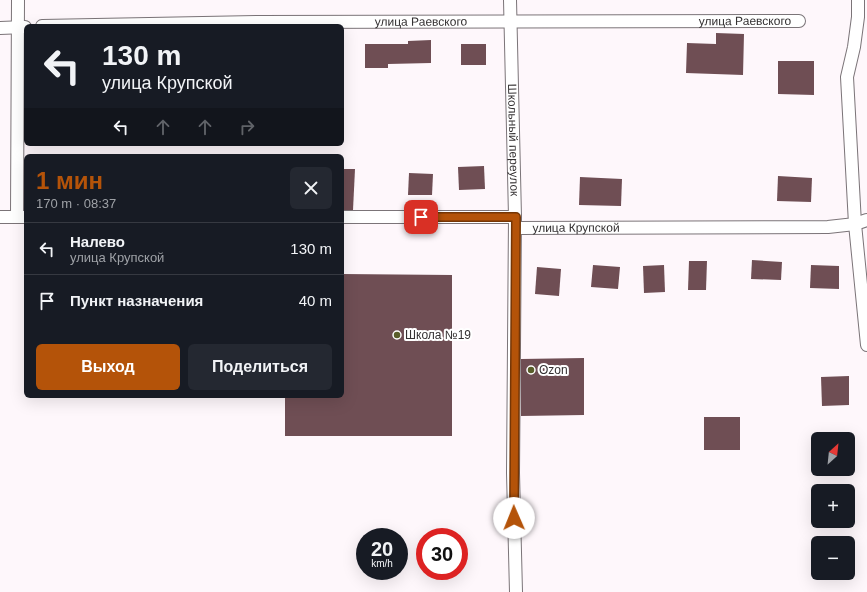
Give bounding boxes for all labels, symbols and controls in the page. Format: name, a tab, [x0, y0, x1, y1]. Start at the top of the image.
street label: улица Раевского	[699, 14, 792, 28]
street label: улица Раевского	[375, 15, 468, 29]
icon: left	[36, 40, 88, 92]
text: 130 m	[102, 40, 181, 71]
text: улица Крупской	[102, 73, 233, 93]
street label: Школьный переулок	[505, 83, 522, 197]
icon: left	[110, 116, 132, 138]
icon: ahead	[152, 116, 174, 138]
icon: ahead	[194, 116, 216, 138]
icon: right	[236, 116, 258, 138]
text: 1 мин	[36, 167, 103, 194]
button: close	[290, 167, 332, 209]
text: 170 m · 08:37	[36, 196, 116, 211]
pin	[404, 200, 438, 234]
icon: arrive	[410, 206, 432, 228]
street label: улица Крупской	[532, 221, 620, 235]
text: Налево	[70, 233, 125, 250]
icon: left	[36, 238, 58, 260]
text: 130 m	[290, 240, 332, 257]
text: улица Крупской	[70, 250, 164, 265]
icon: arrive	[36, 290, 58, 312]
text: Пункт назначения	[70, 292, 203, 309]
text: 40 m	[299, 292, 332, 309]
place label: Школа №19	[405, 328, 471, 342]
marker: Школа №19	[392, 330, 402, 340]
button: Выход	[36, 344, 180, 390]
button: Поделиться	[188, 344, 332, 390]
place label: Ozon	[539, 363, 568, 377]
marker: Ozon	[526, 365, 536, 375]
north arrow	[811, 432, 855, 476]
map controls	[811, 432, 855, 580]
button: +	[811, 484, 855, 528]
position arrow	[493, 497, 535, 539]
speed limit sign: 30	[416, 528, 468, 580]
button: −	[811, 536, 855, 580]
text: 20	[371, 538, 393, 560]
text: km/h	[371, 558, 393, 569]

